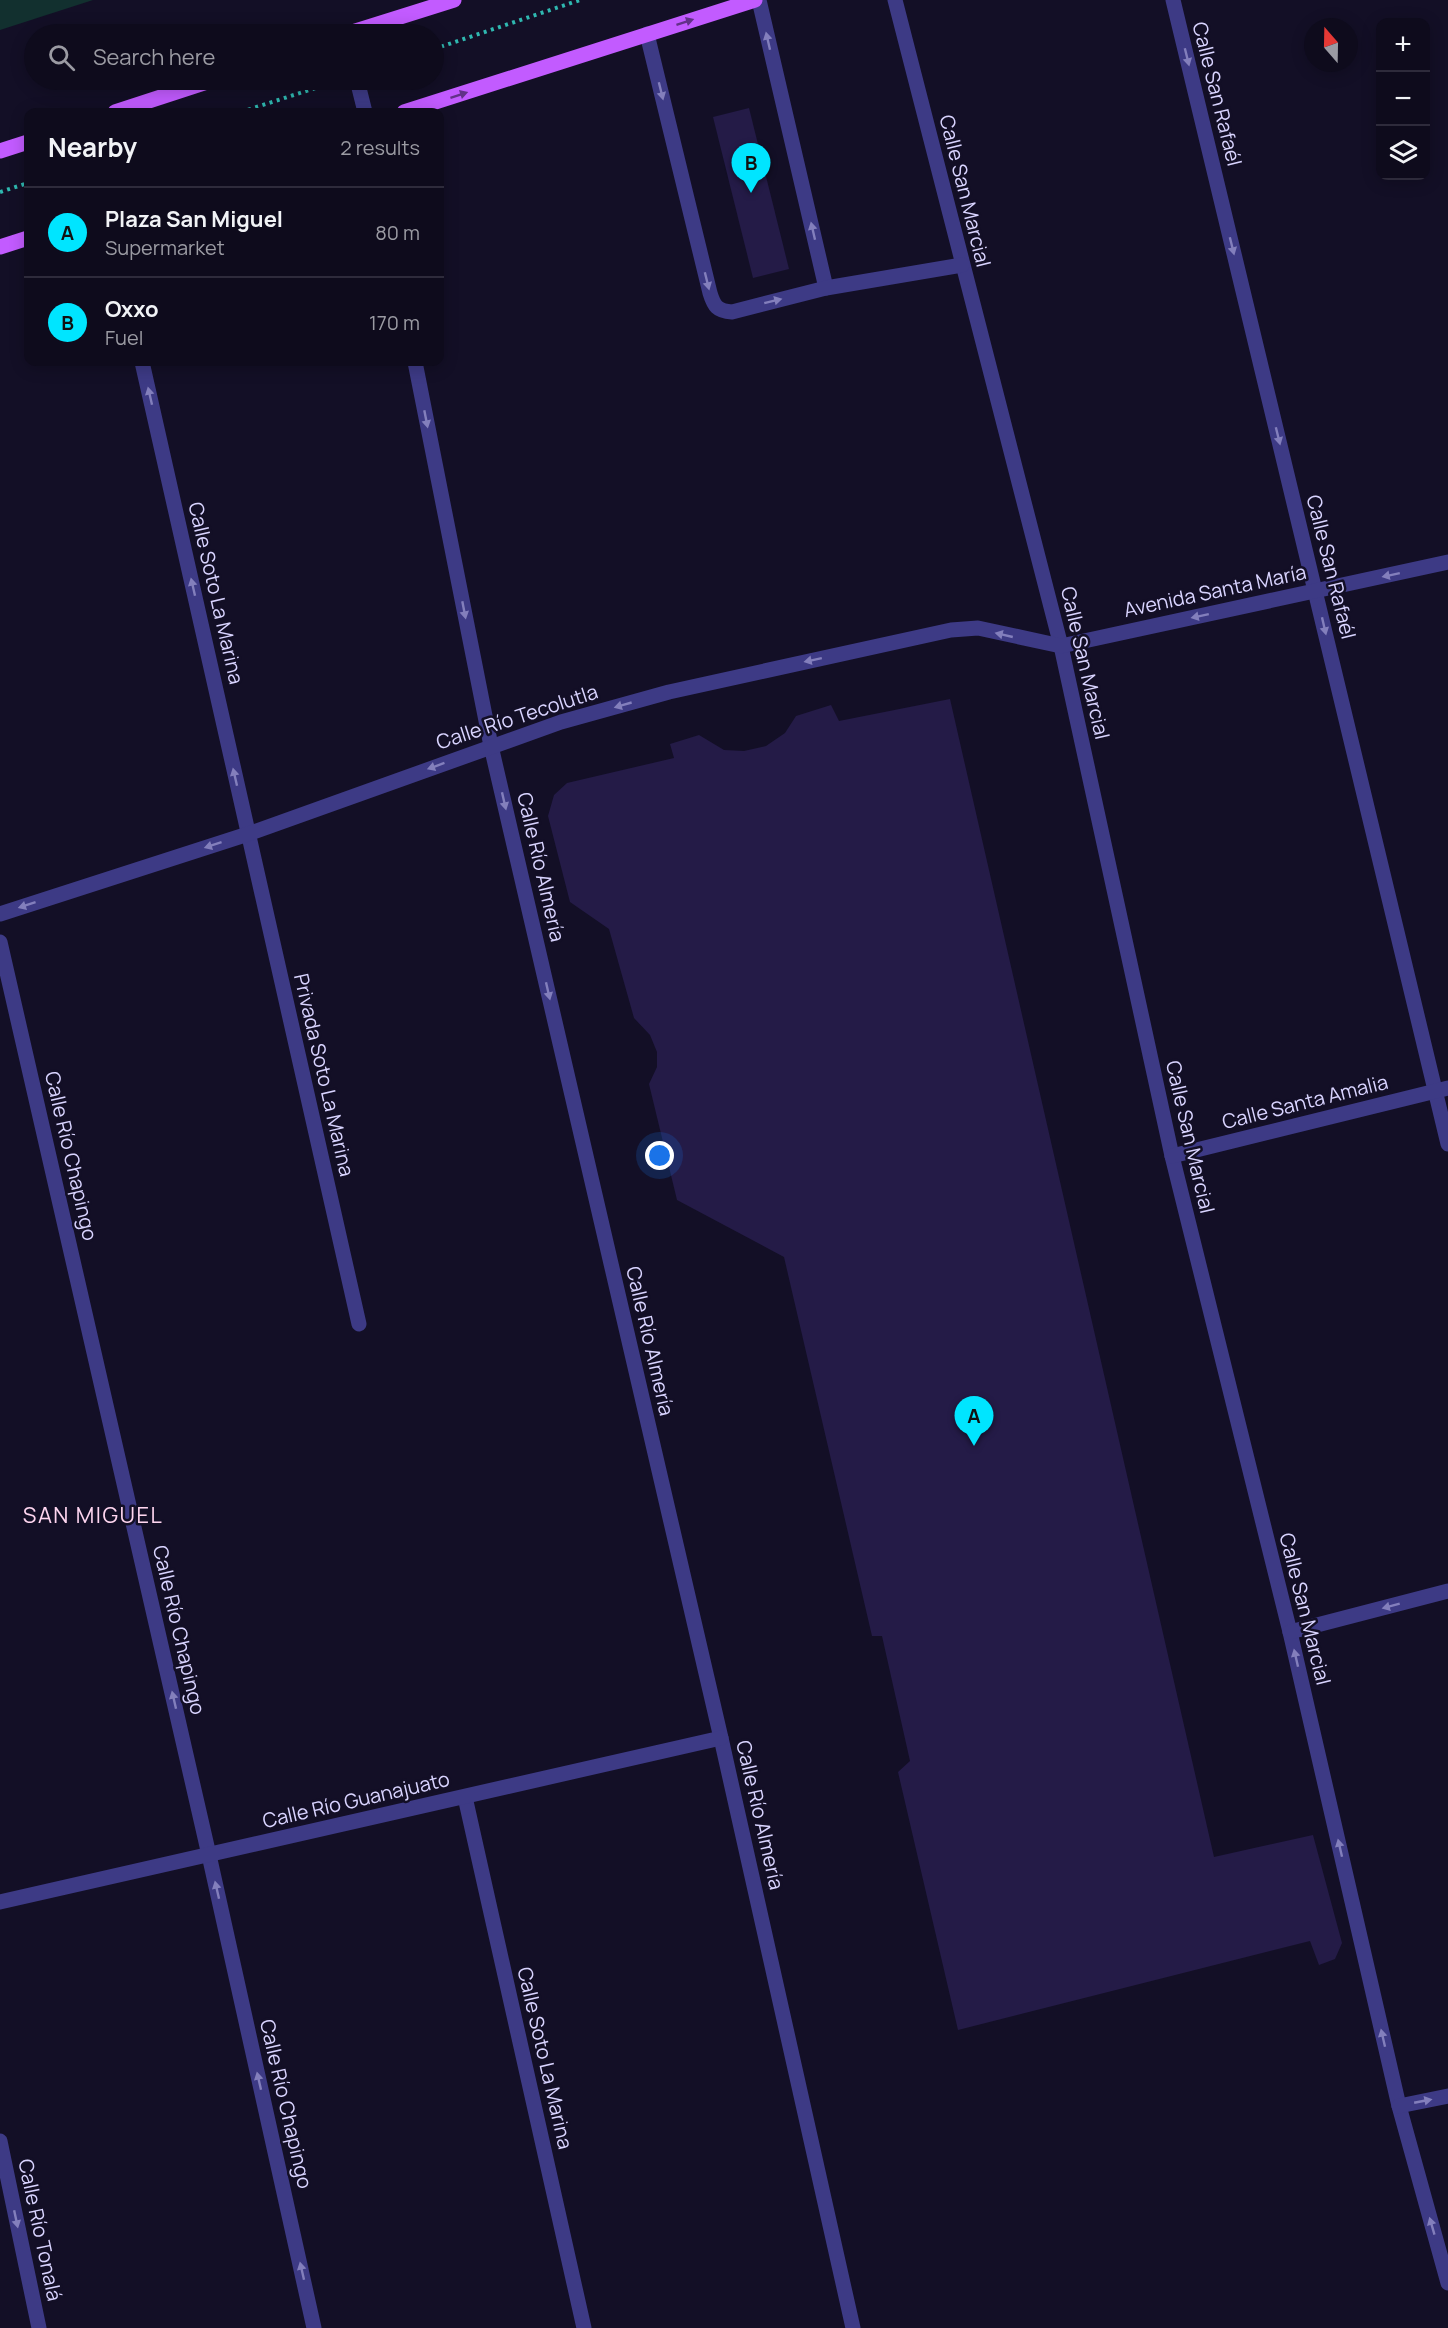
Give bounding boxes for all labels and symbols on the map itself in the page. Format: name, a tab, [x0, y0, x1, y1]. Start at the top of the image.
one-way arrow	[676, 17, 694, 26]
north arrow	[1304, 18, 1358, 72]
street label: Calle San Rafaél	[1187, 19, 1248, 169]
one-way arrow	[763, 32, 773, 51]
one-way arrow	[1182, 48, 1192, 66]
one-way arrow	[656, 82, 666, 100]
one-way arrow	[450, 89, 468, 99]
street label: Calle San Marcial	[934, 112, 997, 270]
pin: B	[732, 144, 771, 193]
one-way arrow	[807, 222, 817, 240]
one-way arrow	[1228, 237, 1238, 256]
one-way arrow	[703, 271, 713, 290]
one-way arrow	[764, 296, 783, 306]
one-way arrow	[145, 387, 154, 406]
one-way arrow	[422, 410, 431, 429]
one-way arrow	[1274, 427, 1284, 445]
street label: Calle San Rafaél	[1301, 492, 1362, 642]
street label: Calle Soto La Marina	[182, 499, 251, 687]
street label: Avenida Santa María	[1121, 558, 1309, 623]
one-way arrow	[1381, 571, 1400, 580]
one-way arrow	[188, 577, 197, 596]
street label: Calle San Marcial	[1055, 584, 1116, 742]
one-way arrow	[460, 601, 469, 620]
one-way arrow	[1191, 612, 1210, 621]
one-way arrow	[1319, 616, 1329, 635]
one-way arrow	[995, 629, 1013, 639]
one-way arrow	[804, 656, 822, 666]
street label: Calle Río Tecolutla	[433, 678, 601, 755]
one-way arrow	[614, 701, 632, 710]
one-way arrow	[427, 761, 445, 771]
one-way arrow	[230, 768, 240, 786]
street label: Calle Río Almería	[511, 790, 572, 944]
one-way arrow	[499, 792, 509, 810]
one-way arrow	[204, 841, 222, 851]
one-way arrow	[18, 901, 36, 911]
street label: Privada Soto La Marina	[288, 971, 361, 1179]
one-way arrow	[543, 982, 553, 1000]
street label: Calle San Marcial	[1160, 1058, 1221, 1216]
street label: Calle Santa Amalia	[1219, 1068, 1391, 1135]
street label: Calle Río Chapingo	[39, 1069, 104, 1243]
your location	[645, 1141, 674, 1170]
street label: Calle Río Almería	[620, 1264, 681, 1418]
pin: A	[954, 1396, 994, 1446]
district label: SAN MIGUEL	[23, 1500, 163, 1530]
street label: Calle San Marcial	[1274, 1530, 1337, 1688]
street label: Calle Río Chapingo	[147, 1543, 212, 1717]
one-way arrow	[1382, 1601, 1401, 1611]
one-way arrow	[1291, 1648, 1300, 1667]
one-way arrow	[168, 1691, 178, 1709]
street label: Calle Río Almería	[730, 1738, 791, 1892]
street label: Calle Río Guanajuato	[260, 1765, 452, 1834]
one-way arrow	[1334, 1838, 1344, 1857]
one-way arrow	[212, 1880, 221, 1899]
street label: Calle Soto La Marina	[511, 1964, 580, 2152]
street label: Calle Río Chapingo	[254, 2017, 319, 2191]
one-way arrow	[1378, 2028, 1387, 2047]
one-way arrow	[254, 2071, 264, 2090]
one-way arrow	[1414, 2096, 1433, 2105]
street label: Calle Río Tonalá	[12, 2156, 69, 2303]
one-way arrow	[12, 2209, 21, 2228]
one-way arrow	[1427, 2217, 1436, 2235]
one-way arrow	[296, 2262, 306, 2280]

